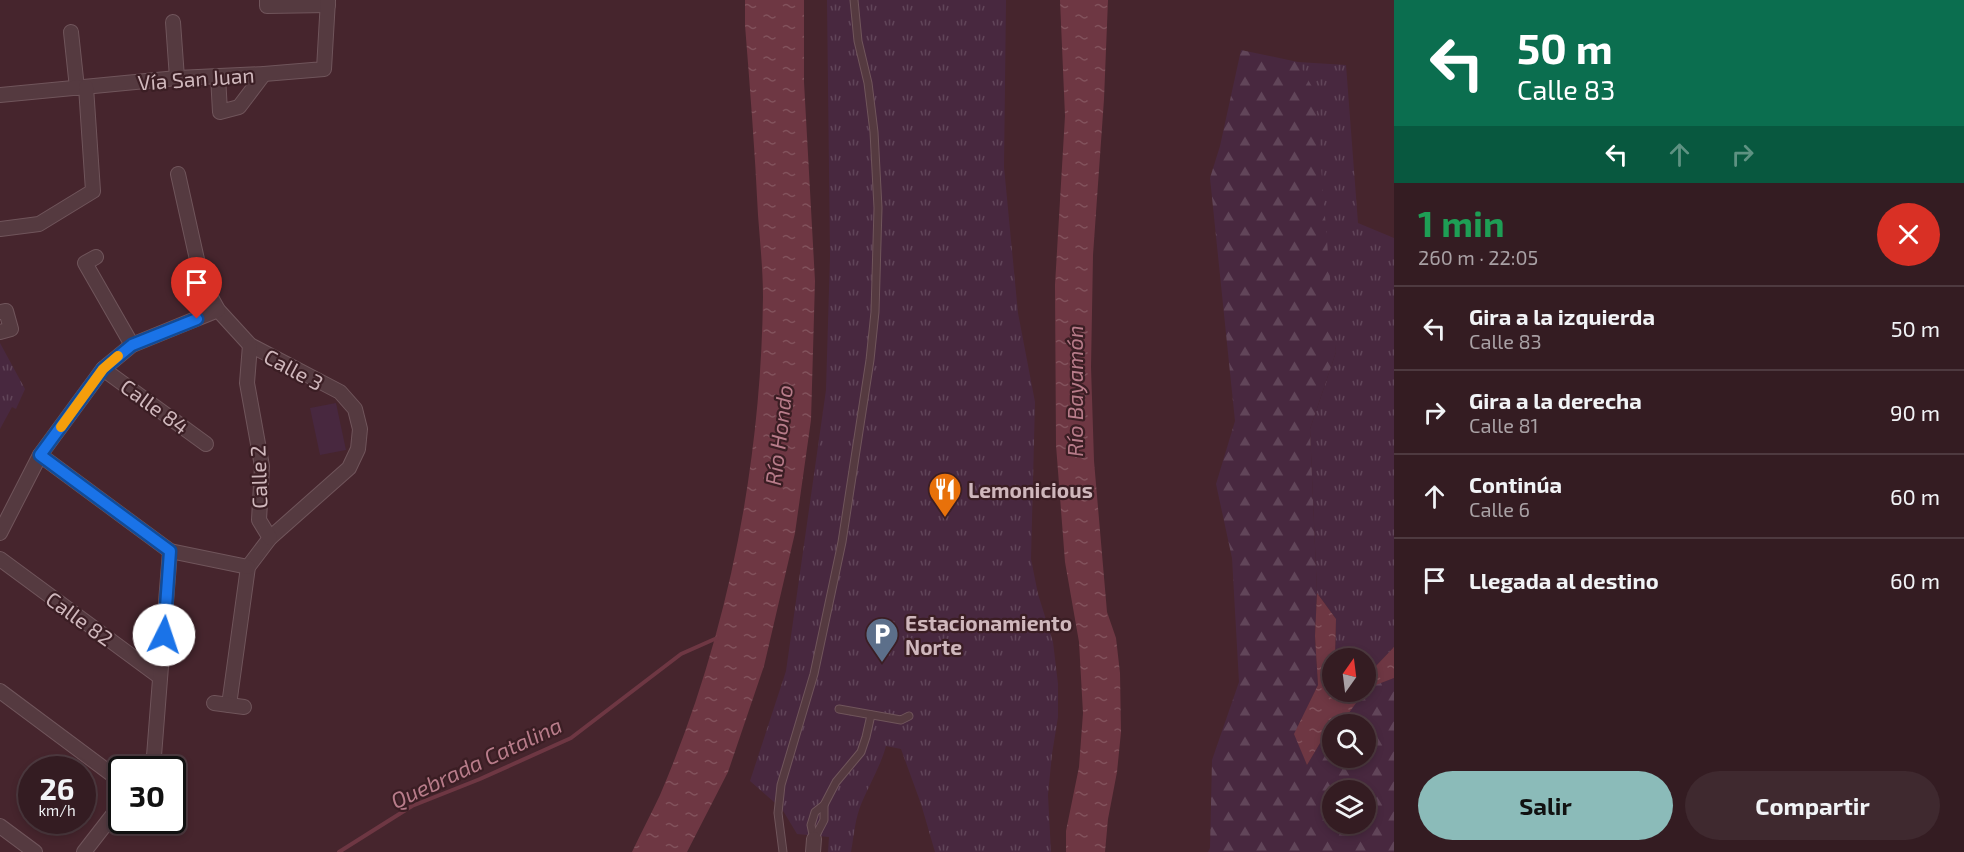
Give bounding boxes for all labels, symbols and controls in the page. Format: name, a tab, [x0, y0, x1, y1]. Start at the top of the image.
text: 50 m	[1517, 22, 1613, 72]
icon: left	[1418, 24, 1496, 102]
street label: Vía San Juan	[137, 61, 255, 95]
text: Calle 83	[1517, 73, 1615, 105]
icon: left	[1600, 138, 1633, 171]
icon: ahead	[1663, 138, 1696, 171]
icon: right	[1726, 138, 1759, 171]
text: 1 min	[1418, 201, 1505, 244]
button: close	[1877, 203, 1940, 266]
text: 260 m · 22:05	[1418, 245, 1538, 269]
pin	[171, 257, 222, 319]
icon: arrive	[180, 266, 213, 299]
text: Gira a la izquierda	[1469, 303, 1655, 329]
icon: left	[1418, 312, 1451, 345]
text: 50 m	[1891, 315, 1940, 341]
water label: Río Bayamón	[1061, 325, 1088, 457]
text: Calle 83	[1469, 329, 1542, 353]
street label: Calle 3	[260, 343, 328, 395]
street label: Calle 84	[116, 373, 194, 439]
water label: Río Hondo	[759, 383, 797, 487]
text: Gira a la derecha	[1469, 387, 1642, 413]
icon: right	[1418, 396, 1451, 429]
text: 90 m	[1890, 399, 1940, 425]
text: Calle 81	[1469, 413, 1539, 437]
street label: Calle 2	[244, 445, 272, 509]
restaurant icon: Lemonicious	[927, 471, 963, 518]
text: Continúa	[1469, 471, 1562, 497]
place label: Lemonicious	[968, 477, 1093, 502]
icon: ahead	[1418, 480, 1451, 513]
text: 60 m	[1890, 483, 1940, 509]
text: Calle 6	[1469, 497, 1530, 521]
icon: arrive	[1418, 564, 1451, 597]
text: Llegada al destino	[1469, 567, 1659, 593]
text: 60 m	[1890, 567, 1940, 593]
street label: Calle 82	[42, 585, 118, 651]
position arrow	[132, 603, 196, 667]
place label: Estacionamiento Norte	[905, 610, 1072, 659]
parking icon: Estacionamiento Norte	[864, 616, 900, 663]
north arrow	[1322, 648, 1376, 702]
map controls	[1322, 648, 1376, 834]
water label: Quebrada Catalina	[386, 711, 566, 814]
button: search	[1322, 714, 1376, 768]
speed limit sign: 30	[108, 756, 186, 834]
text: 26	[39, 770, 75, 806]
button: Salir	[1418, 771, 1673, 840]
button: Compartir	[1685, 771, 1940, 840]
button: layers	[1322, 780, 1376, 834]
text: km/h	[38, 801, 76, 819]

